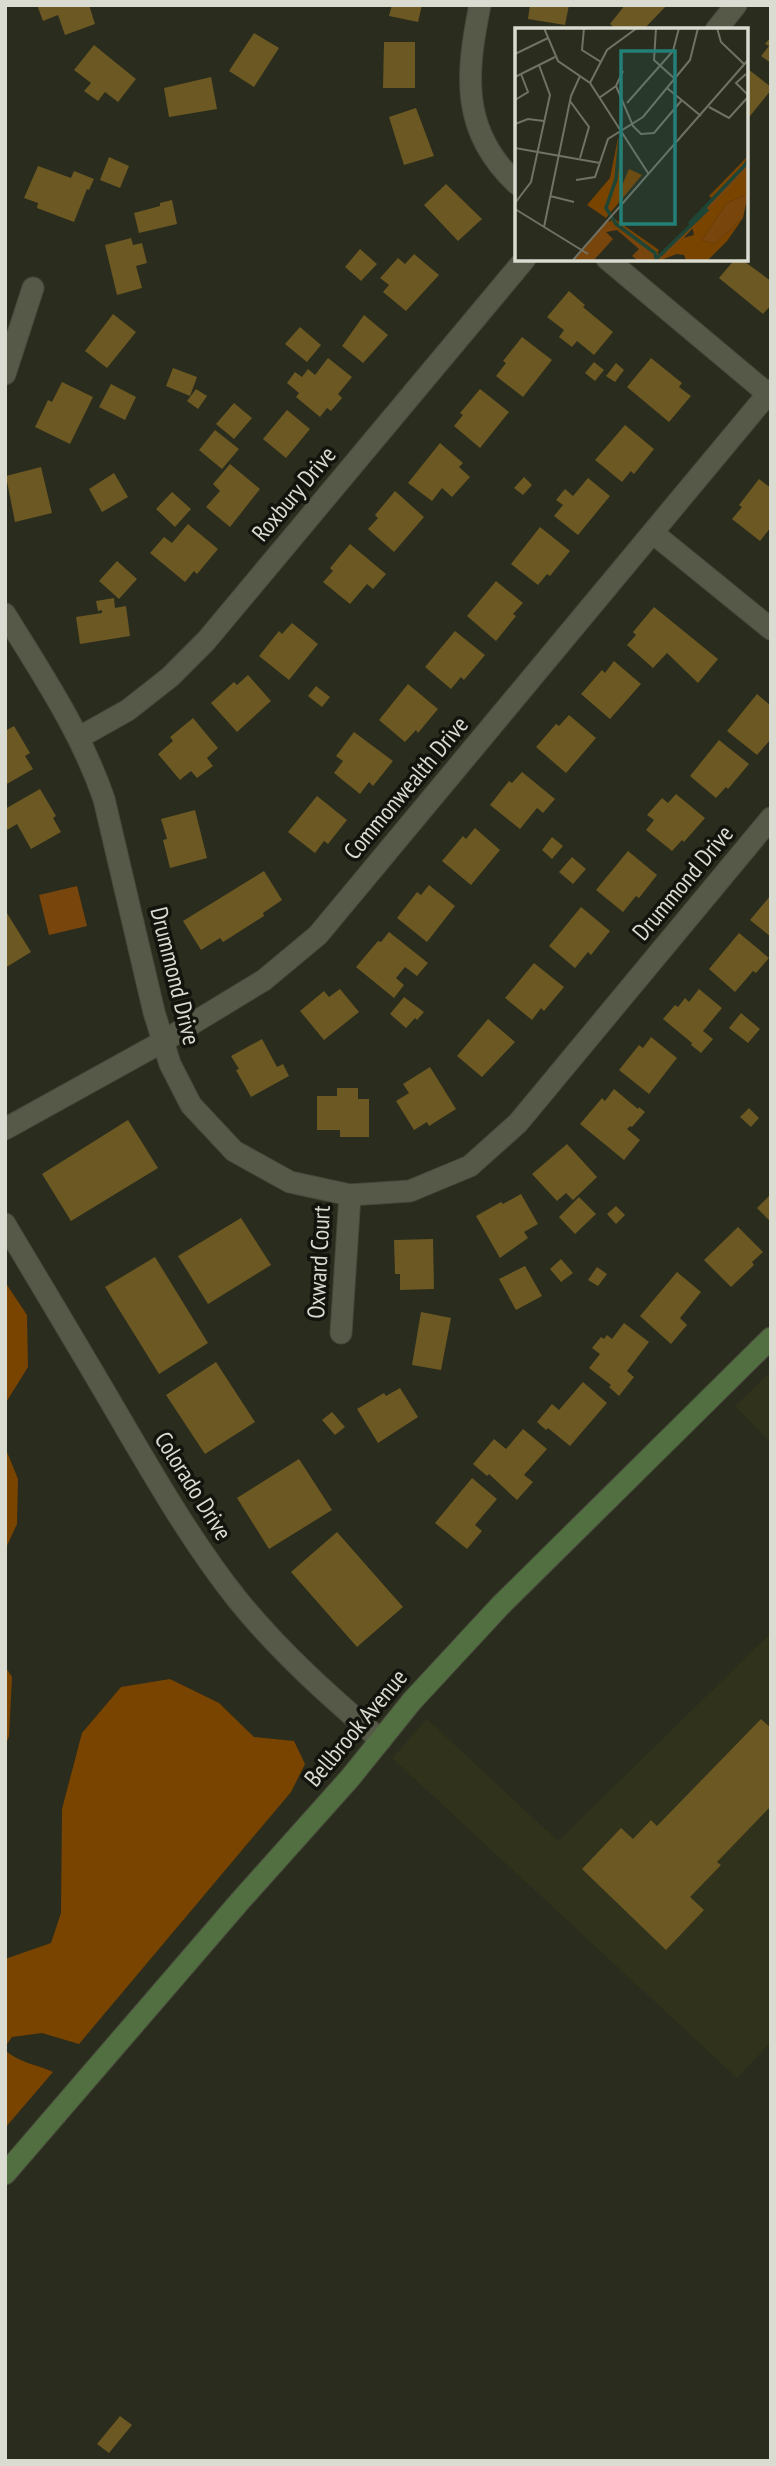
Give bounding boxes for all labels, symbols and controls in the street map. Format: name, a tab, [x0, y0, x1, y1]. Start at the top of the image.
inset map	[515, 28, 748, 261]
street label: Roxbury Drive	[245, 440, 342, 548]
street label: Commonwealth Drive	[337, 710, 475, 866]
street label: Drummond Drive	[625, 819, 740, 947]
street label: Drummond Drive	[143, 904, 208, 1048]
street label: Oxward Court	[300, 1204, 337, 1319]
street label: Colorado Drive	[148, 1426, 239, 1546]
street label: Bellbrook Avenue	[297, 1663, 414, 1793]

